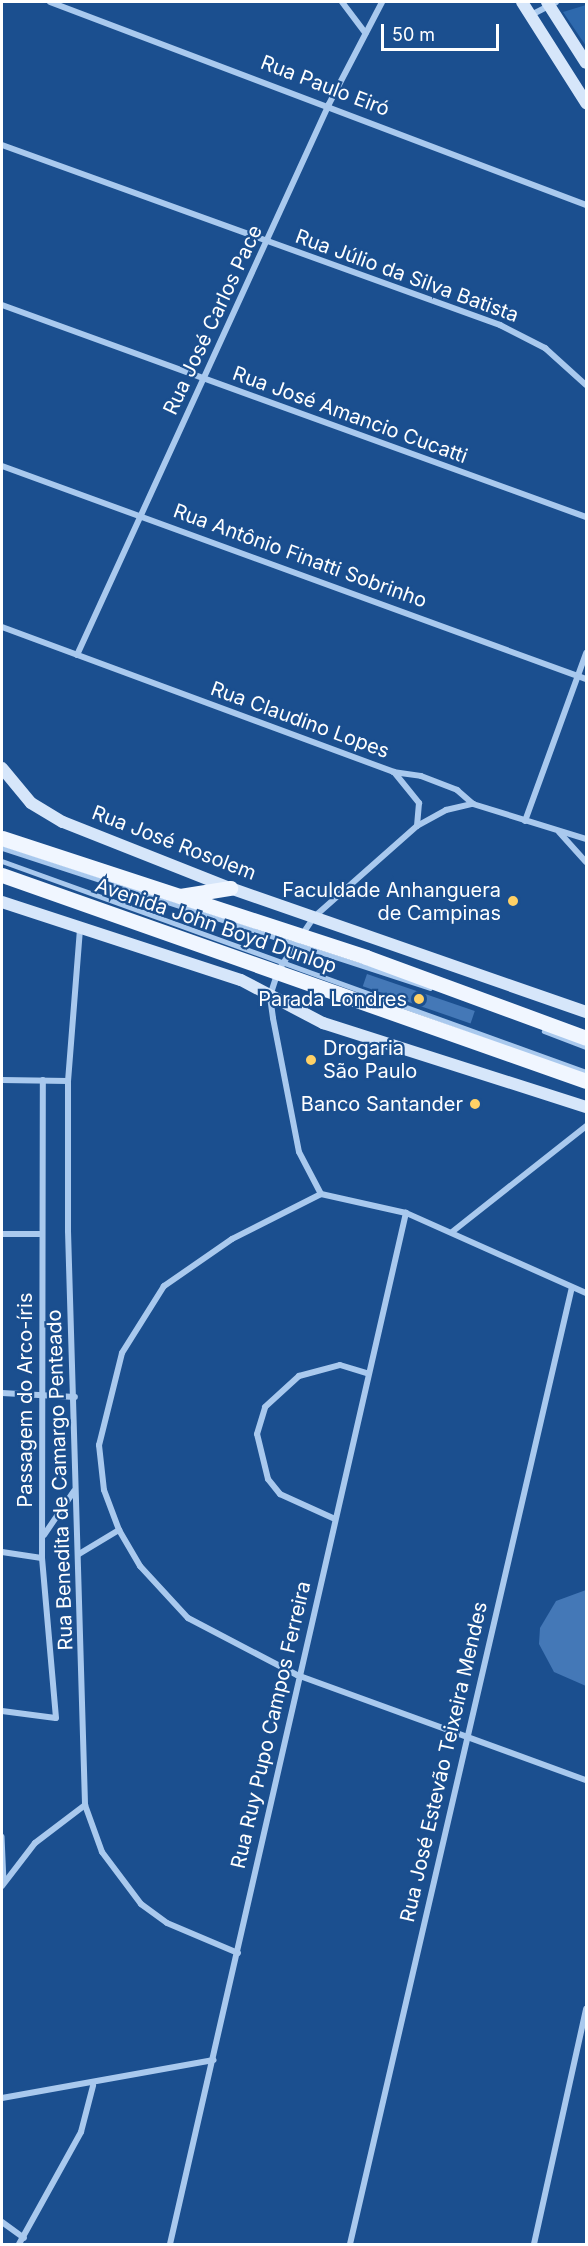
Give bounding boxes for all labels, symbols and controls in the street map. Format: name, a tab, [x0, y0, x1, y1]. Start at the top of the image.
scale bar	[384, 12, 502, 50]
text: 50 m	[392, 24, 435, 45]
street label: Rua Paulo Eiró	[257, 50, 393, 122]
street label: Rua José Carlos Pace	[158, 221, 268, 419]
street label: Rua Júlio da Silva Batista	[292, 224, 522, 328]
street label: Rua José Amancio Cucatti	[229, 361, 471, 469]
street label: Rua Antônio Finatti Sobrinho	[170, 499, 430, 613]
street label: Rua Claudino Lopes	[207, 677, 393, 763]
street label: Rua José Rosolem	[89, 801, 259, 885]
street label: Avenida John Boyd Dunlop	[92, 873, 340, 979]
place label: Faculdade Anhanguera de Campinas	[282, 878, 501, 925]
marker: Faculdade Anhanguera de Campinas	[506, 894, 520, 908]
place label: Parada Londres	[258, 987, 407, 1011]
marker: Parada Londres	[412, 992, 426, 1006]
place label: Drogaria São Paulo	[323, 1036, 417, 1083]
marker: Drogaria São Paulo	[304, 1053, 318, 1067]
place label: Banco Santander	[301, 1092, 463, 1116]
marker: Banco Santander	[468, 1097, 482, 1111]
street label: Passagem do Arco-íris	[13, 1293, 37, 1507]
street label: Rua Benedita de Camargo Penteado	[42, 1309, 78, 1651]
street label: Rua Ruy Pupo Campos Ferreira	[226, 1579, 316, 1871]
street label: Rua José Estevão Teixeira Mendes	[395, 1599, 493, 1925]

